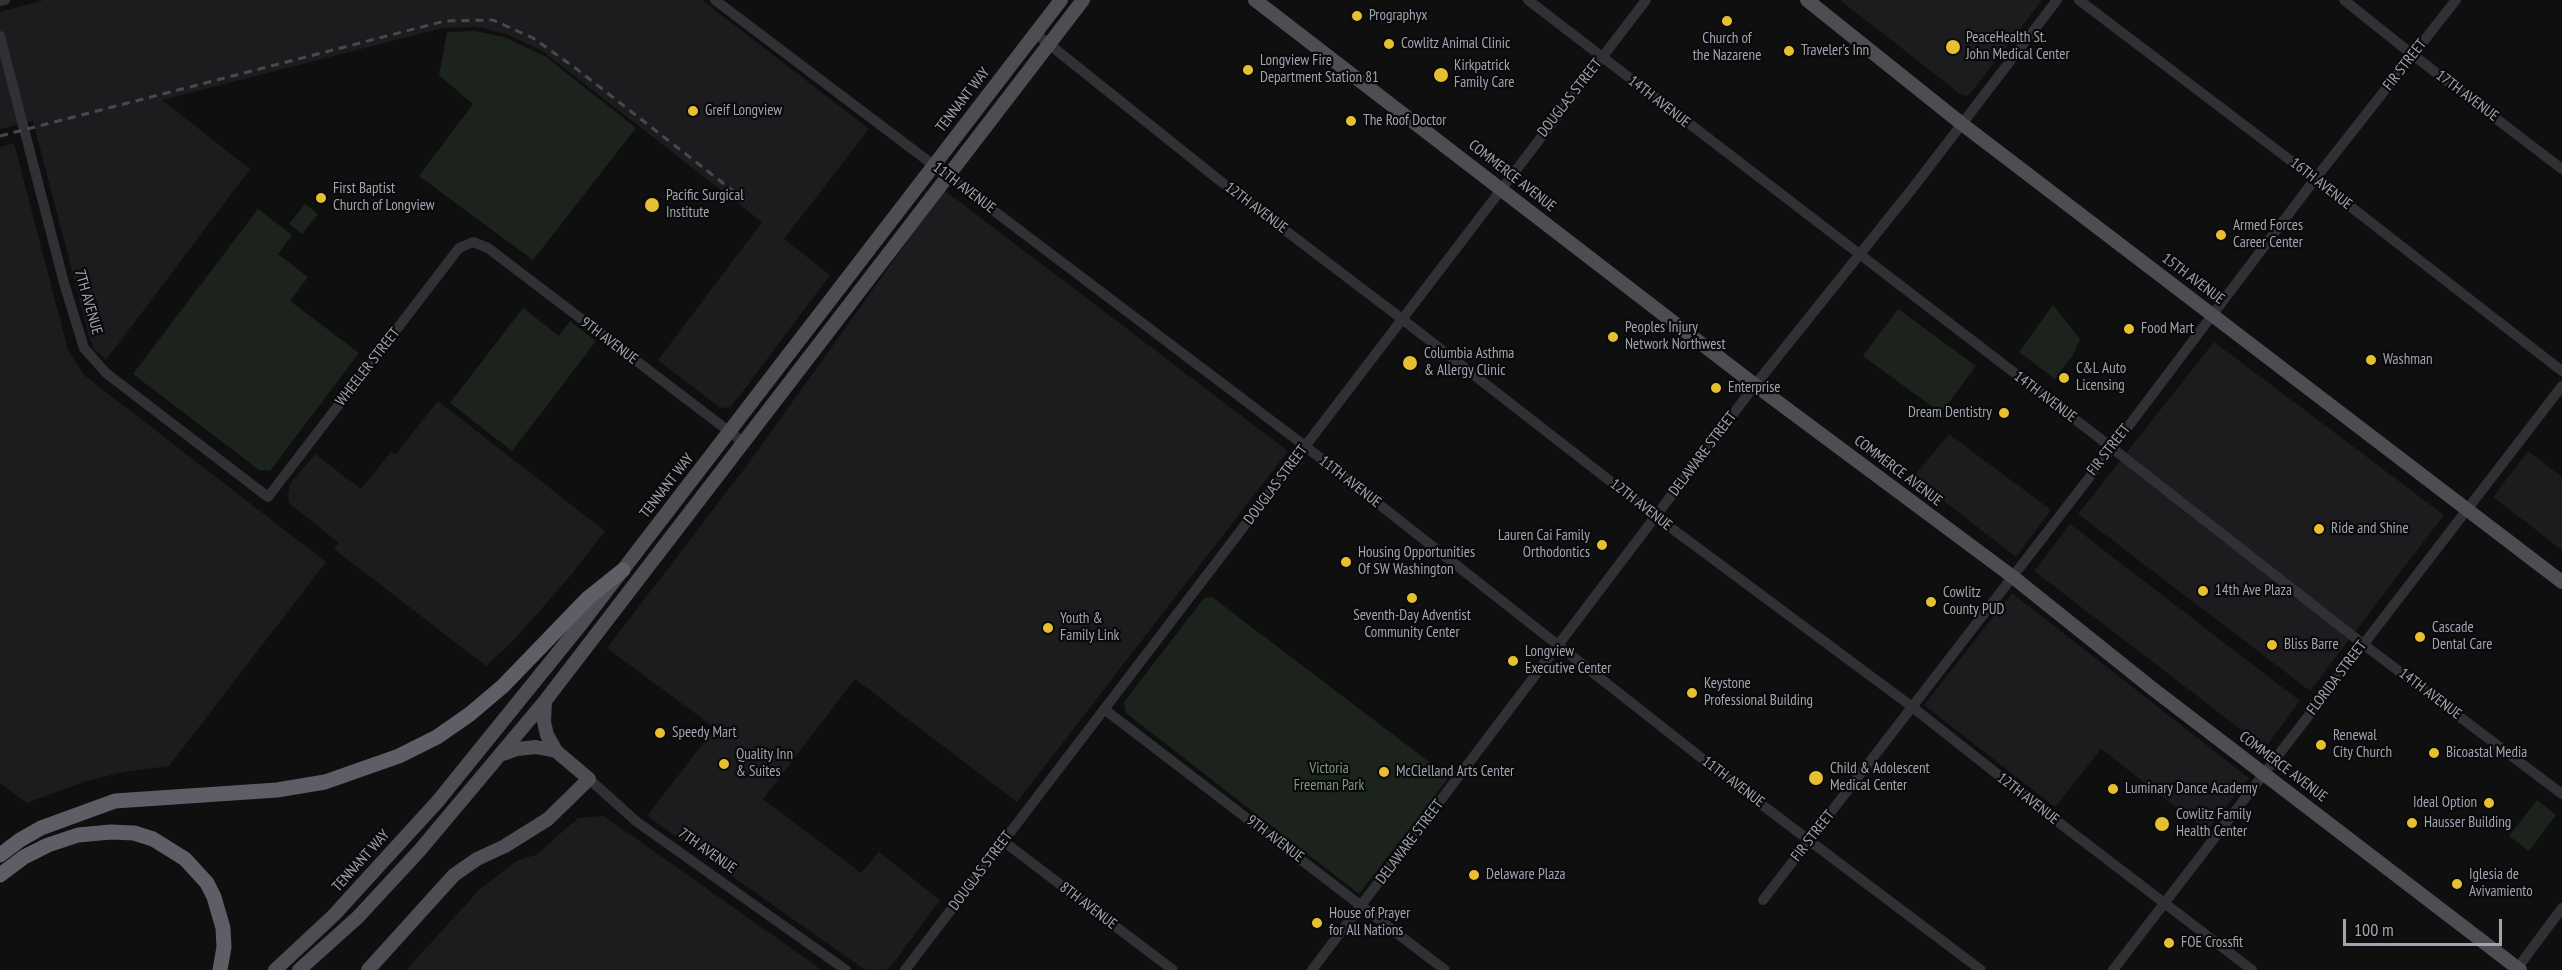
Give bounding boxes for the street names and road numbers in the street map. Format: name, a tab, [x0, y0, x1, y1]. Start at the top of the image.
street label: FIR STREET	[2379, 36, 2431, 94]
street label: DOUGLAS STREET	[1534, 55, 1606, 141]
street label: TENNANT WAY	[932, 64, 994, 136]
street label: 17TH AVENUE	[2432, 67, 2502, 125]
street label: 14TH AVENUE	[1624, 72, 1694, 132]
street label: COMMERCE AVENUE	[1465, 136, 1559, 216]
street label: 16TH AVENUE	[2286, 154, 2356, 214]
street label: 11TH AVENUE	[929, 159, 999, 217]
street label: 12TH AVENUE	[1221, 179, 1291, 237]
street label: 15TH AVENUE	[2158, 250, 2228, 308]
street label: 7TH AVENUE	[70, 267, 106, 337]
street label: 9TH AVENUE	[577, 314, 641, 368]
street label: WHEELER STREET	[332, 324, 404, 410]
street label: 14TH AVENUE	[2010, 368, 2080, 426]
street label: DELAWARE STREET	[1665, 408, 1741, 500]
street label: FIR STREET	[2083, 421, 2135, 479]
street label: COMMERCE AVENUE	[1850, 432, 1946, 510]
street label: DOUGLAS STREET	[1240, 442, 1312, 528]
street label: TENNANT WAY	[636, 450, 698, 522]
street label: 11TH AVENUE	[1315, 452, 1385, 512]
street label: 12TH AVENUE	[1606, 475, 1676, 535]
street label: FLORIDA STREET	[2303, 637, 2371, 719]
street label: 14TH AVENUE	[2395, 665, 2465, 723]
street label: COMMERCE AVENUE	[2235, 728, 2331, 806]
street label: 11TH AVENUE	[1698, 753, 1768, 811]
street label: 12TH AVENUE	[1993, 769, 2063, 829]
street label: DELAWARE STREET	[1372, 796, 1448, 888]
street label: FIR STREET	[1787, 807, 1839, 865]
street label: 9TH AVENUE	[1243, 812, 1307, 866]
street label: 7TH AVENUE	[674, 824, 740, 878]
street label: TENNANT WAY	[329, 826, 393, 896]
street label: DOUGLAS STREET	[945, 828, 1017, 914]
street label: 8TH AVENUE	[1056, 879, 1120, 933]

